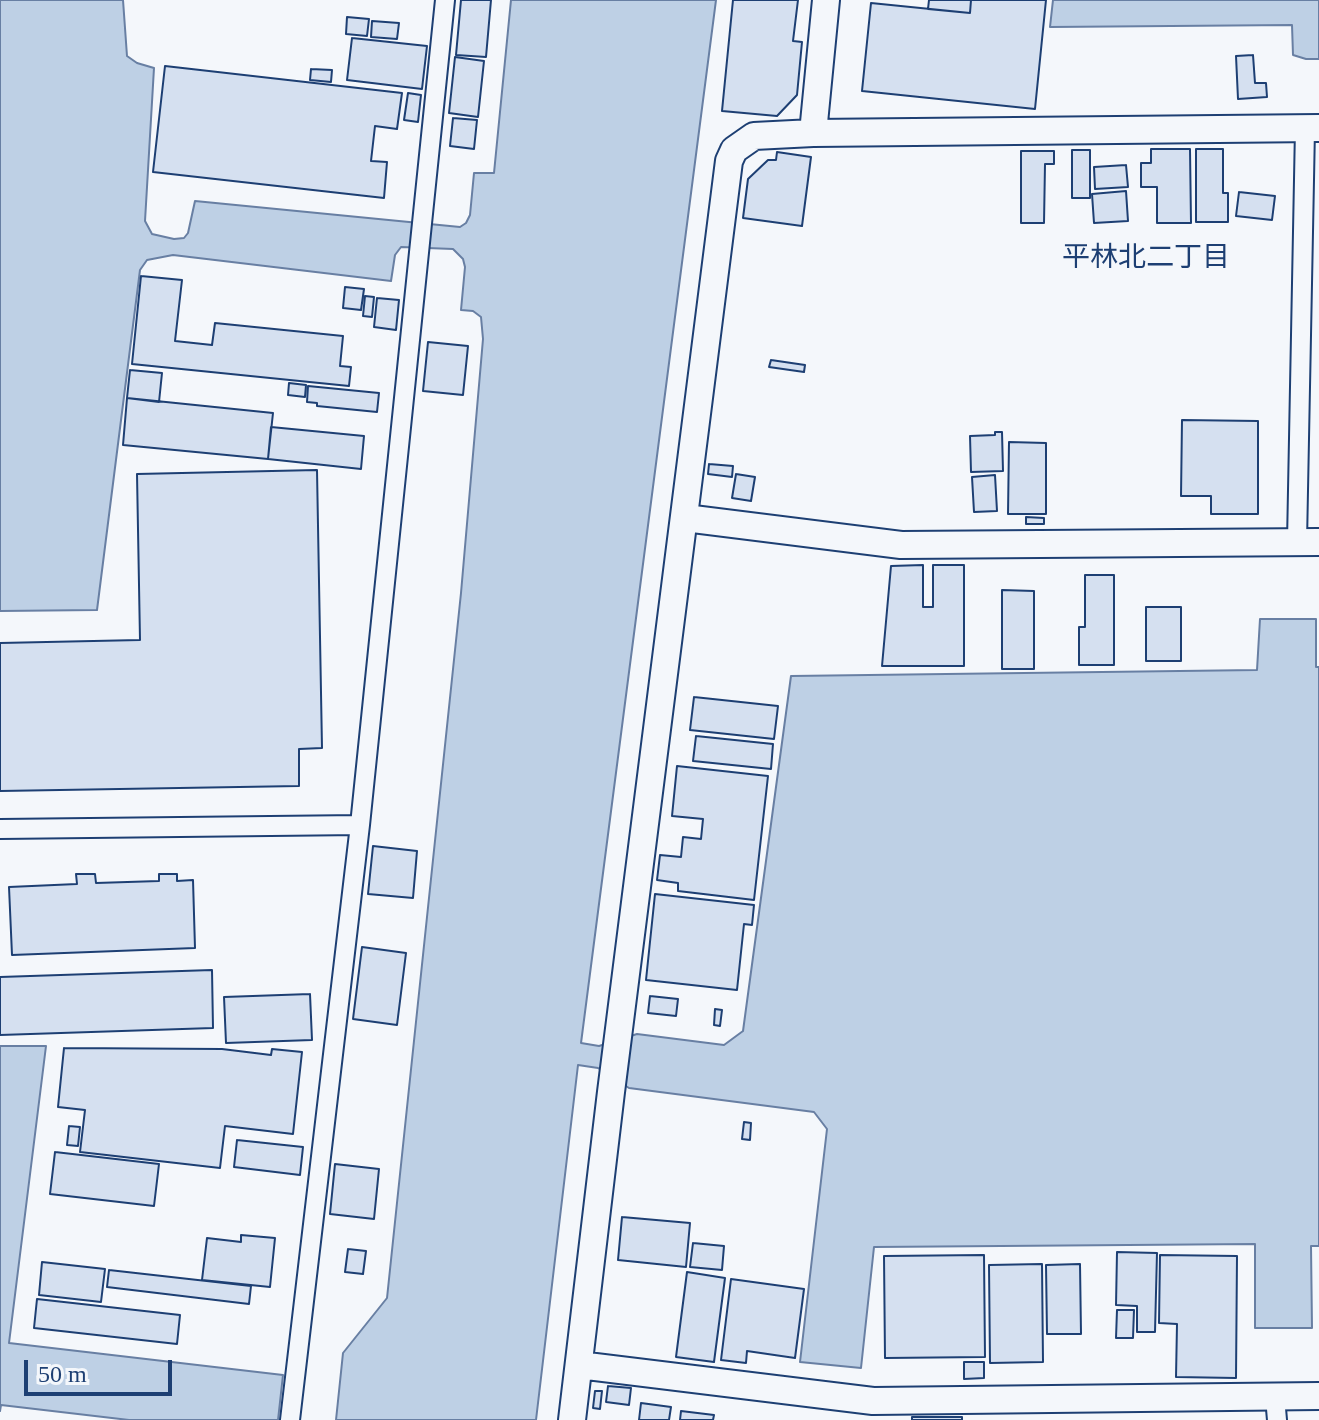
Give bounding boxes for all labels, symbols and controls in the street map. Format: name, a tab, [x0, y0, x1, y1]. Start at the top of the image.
district label: 平林北二丁目	[1062, 238, 1230, 272]
scale bar	[28, 1344, 176, 1394]
text: 50 m	[38, 1361, 87, 1387]

